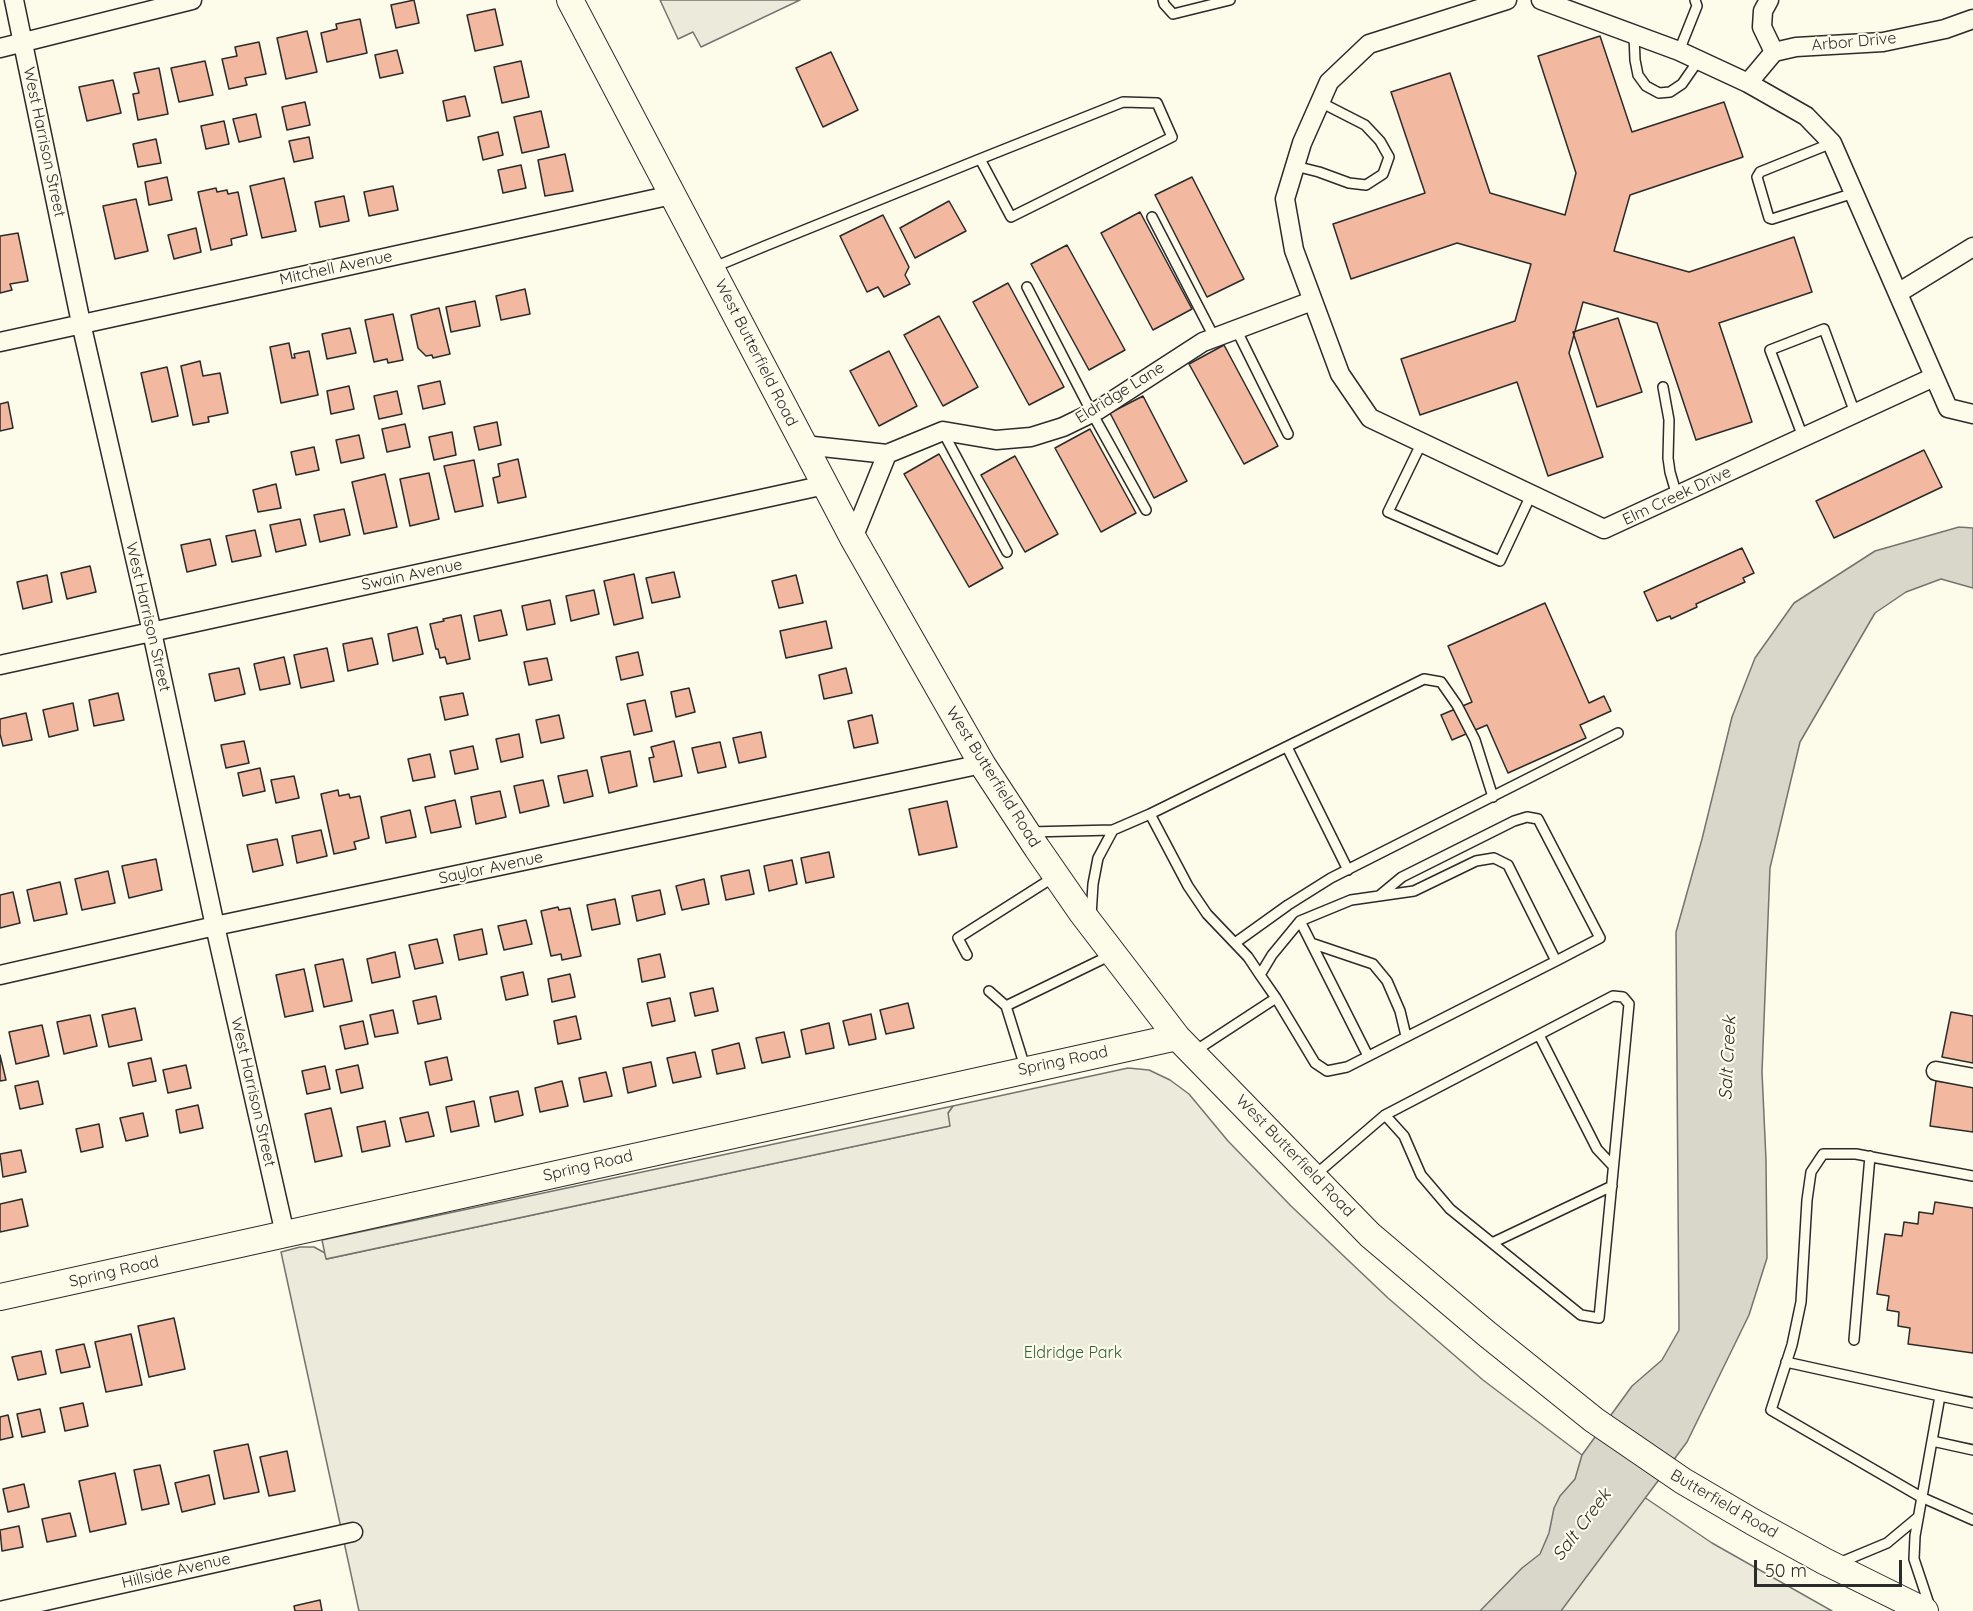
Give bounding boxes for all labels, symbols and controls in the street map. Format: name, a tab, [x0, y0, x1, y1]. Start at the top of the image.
street label: Arbor Drive	[1811, 29, 1897, 55]
street label: West Harrison Street	[19, 65, 69, 219]
street label: Mitchell Avenue	[278, 247, 394, 289]
street label: West Butterfield Road	[711, 276, 801, 430]
street label: Eldridge Lane	[1072, 358, 1168, 428]
street label: Elm Creek Drive	[1620, 462, 1734, 530]
street label: West Harrison Street	[121, 540, 175, 694]
street label: Swain Avenue	[360, 555, 464, 595]
street label: West Butterfield Road	[942, 703, 1044, 851]
street label: Saylor Avenue	[437, 848, 545, 888]
street label: West Harrison Street	[226, 1015, 280, 1169]
water label: Salt Creek	[1715, 1015, 1741, 1101]
street label: Spring Road	[1016, 1042, 1110, 1080]
street label: West Butterfield Road	[1232, 1091, 1358, 1221]
street label: Spring Road	[541, 1146, 635, 1186]
street label: Spring Road	[67, 1252, 161, 1292]
park label: Eldridge Park	[1024, 1343, 1122, 1363]
street label: Butterfield Road	[1667, 1465, 1781, 1543]
water label: Salt Creek	[1548, 1485, 1616, 1565]
scale bar	[1757, 1548, 1906, 1586]
street label: Hillside Avenue	[120, 1549, 232, 1593]
text: 50 m	[1765, 1559, 1807, 1582]

